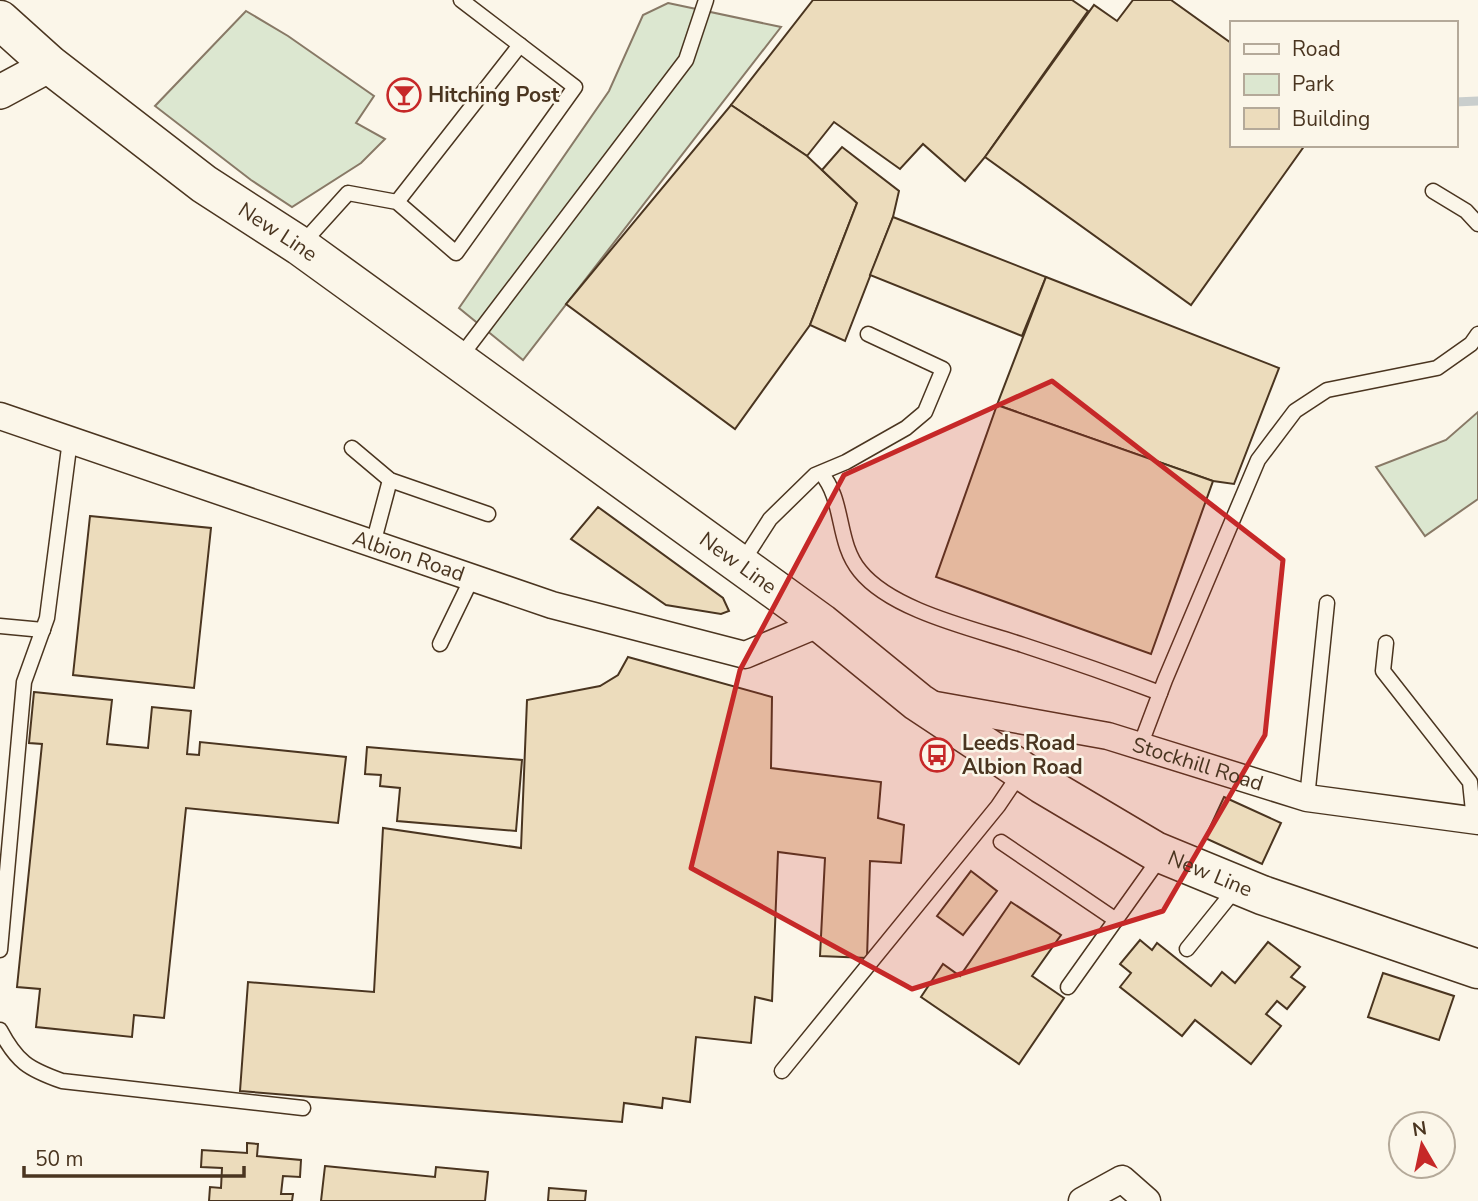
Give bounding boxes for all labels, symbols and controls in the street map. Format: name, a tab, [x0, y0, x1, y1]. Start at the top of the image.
legend	[1230, 21, 1457, 147]
text: Road	[1292, 35, 1341, 63]
text: Park	[1292, 70, 1334, 98]
bar icon: Hitching Post	[385, 76, 423, 114]
place label: Hitching Post	[428, 81, 560, 109]
text: Building	[1292, 105, 1370, 133]
street label: New Line	[233, 196, 323, 268]
street label: Albion Road	[349, 524, 468, 588]
street label: New Line	[694, 526, 782, 601]
place label: Leeds Road Albion Road	[962, 729, 1083, 781]
street label: Stockhill Road	[1129, 730, 1267, 798]
bus stop icon: Leeds Road Albion Road	[918, 736, 956, 774]
street label: New Line	[1164, 844, 1257, 904]
north arrow	[1387, 1110, 1457, 1180]
text: N	[1410, 1115, 1429, 1143]
scale bar	[24, 1134, 245, 1178]
text: 50 m	[35, 1145, 84, 1173]

